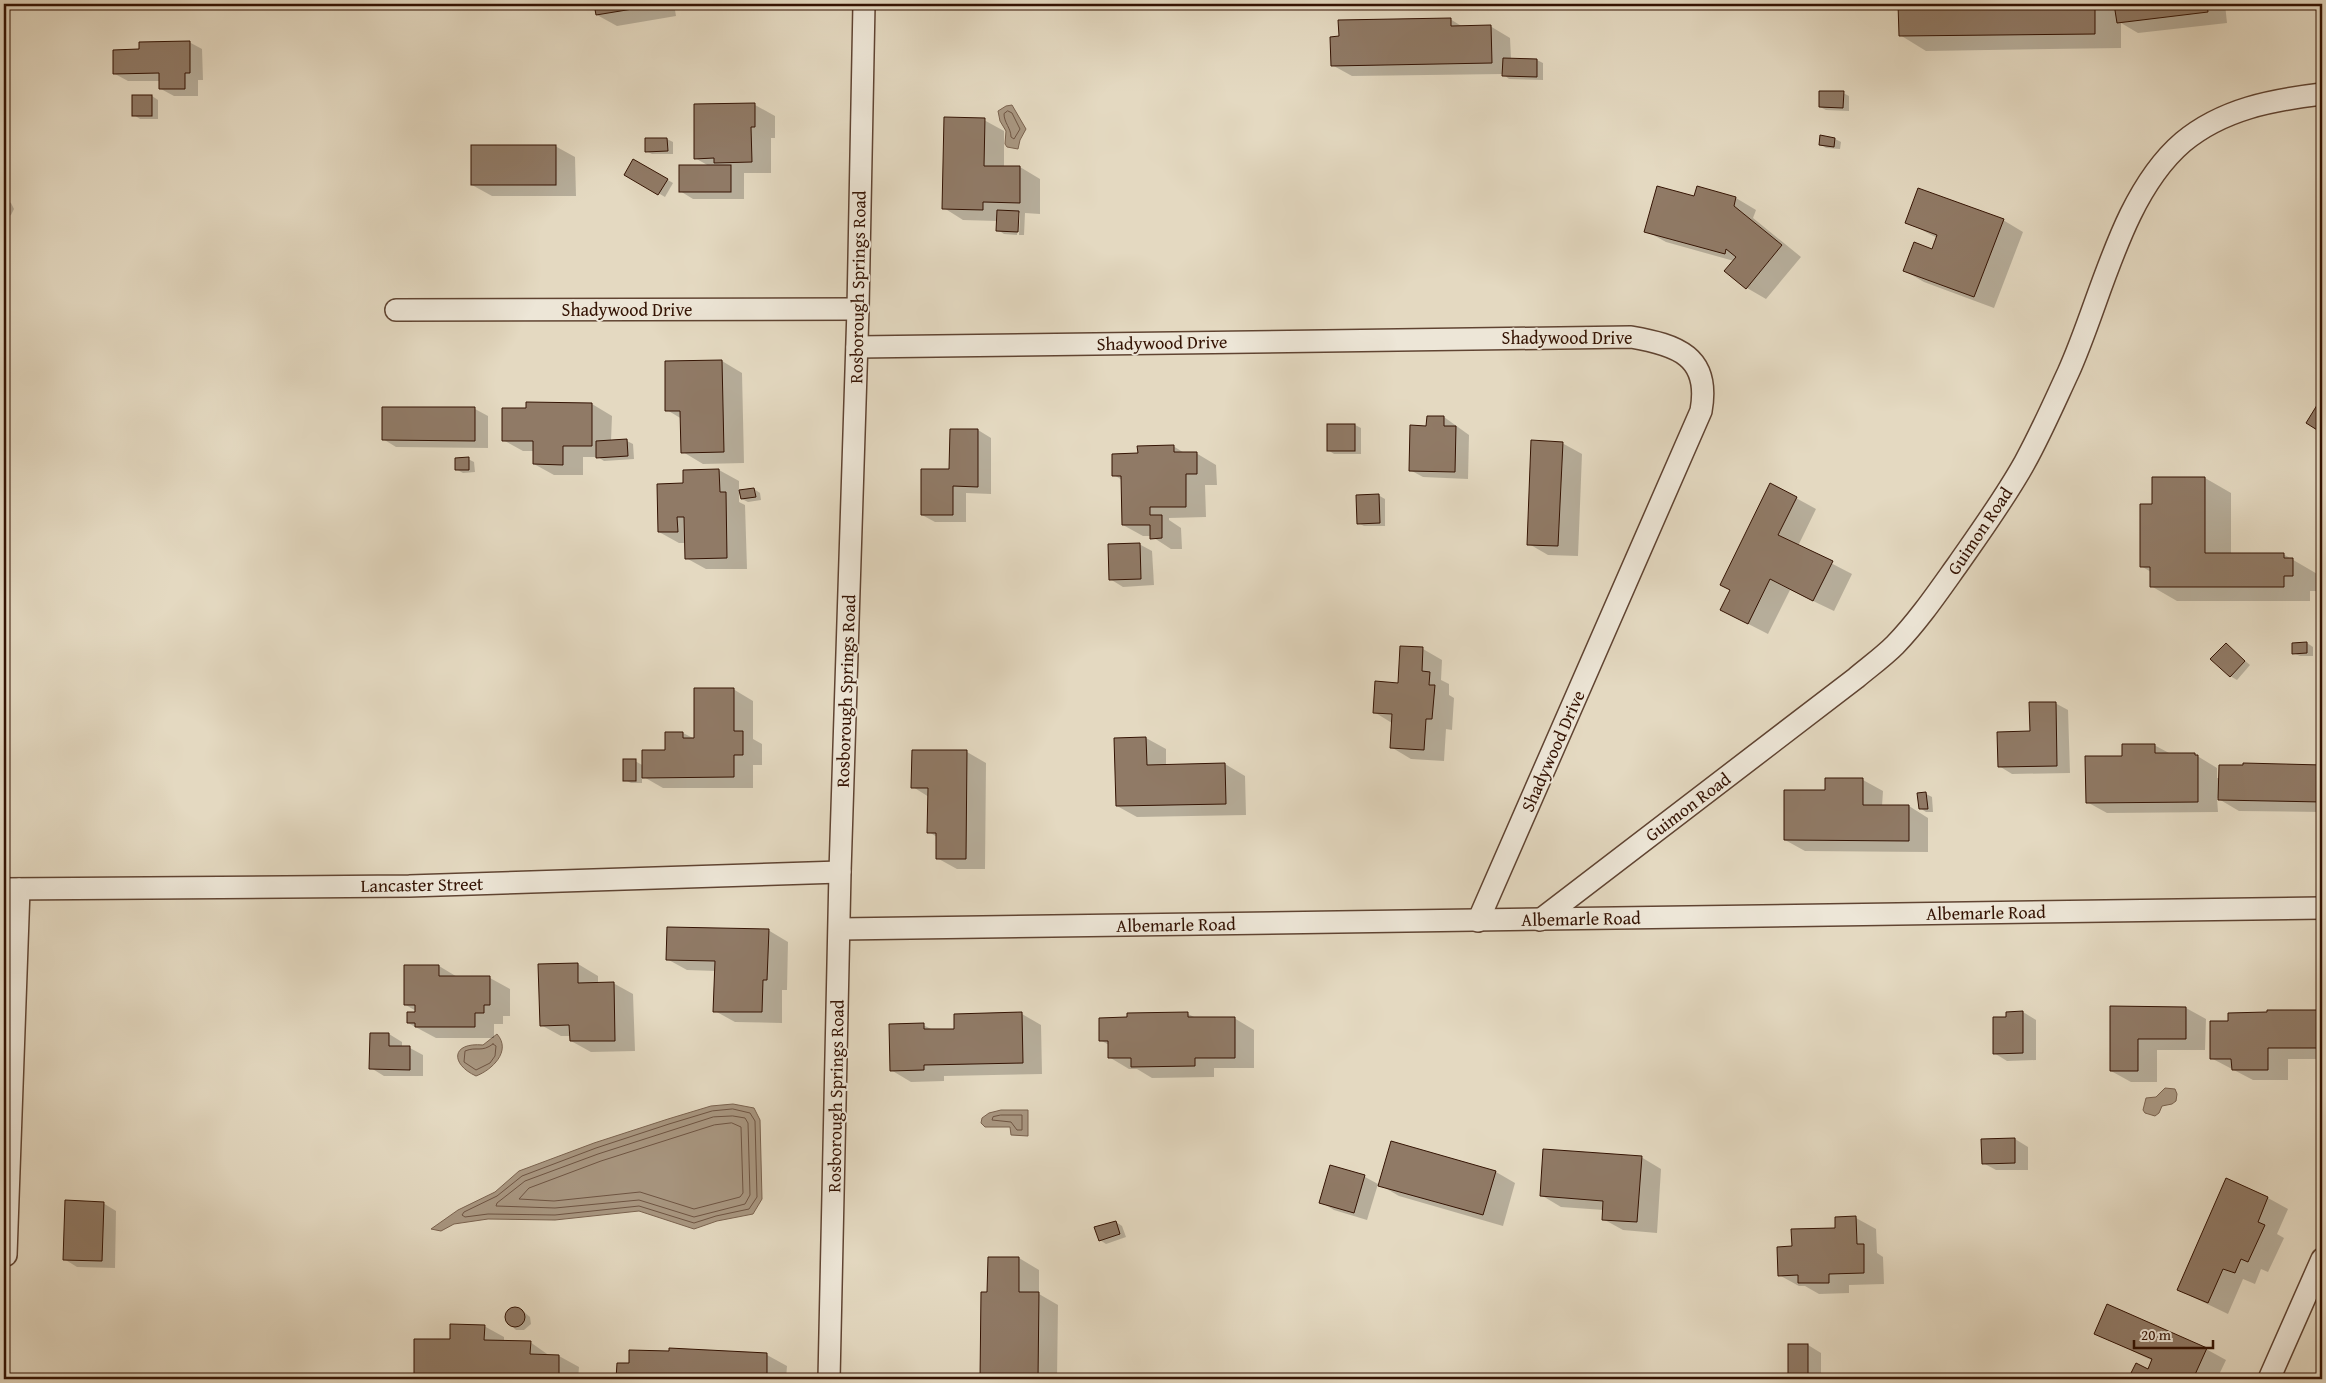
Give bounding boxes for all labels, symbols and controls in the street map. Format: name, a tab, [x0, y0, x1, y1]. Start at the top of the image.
street label: Rosborough Springs Road	[842, 190, 873, 384]
street label: Shadywood Drive	[562, 296, 692, 323]
street label: Shadywood Drive	[1502, 324, 1632, 351]
street label: Shadywood Drive	[1096, 328, 1228, 357]
street label: Guimon Road	[1940, 481, 2019, 580]
street label: Rosborough Springs Road	[829, 594, 862, 788]
street label: Shadywood Drive	[1514, 686, 1591, 816]
street label: Guimon Road	[1639, 765, 1736, 848]
street label: Lancaster Street	[360, 870, 484, 899]
street label: Albemarle Road	[1926, 898, 2046, 927]
street label: Albemarle Road	[1521, 904, 1641, 933]
street label: Albemarle Road	[1116, 910, 1236, 939]
street label: Rosborough Springs Road	[820, 999, 851, 1193]
scale bar	[2134, 1318, 2212, 1350]
text: 20 m	[2141, 1324, 2172, 1345]

